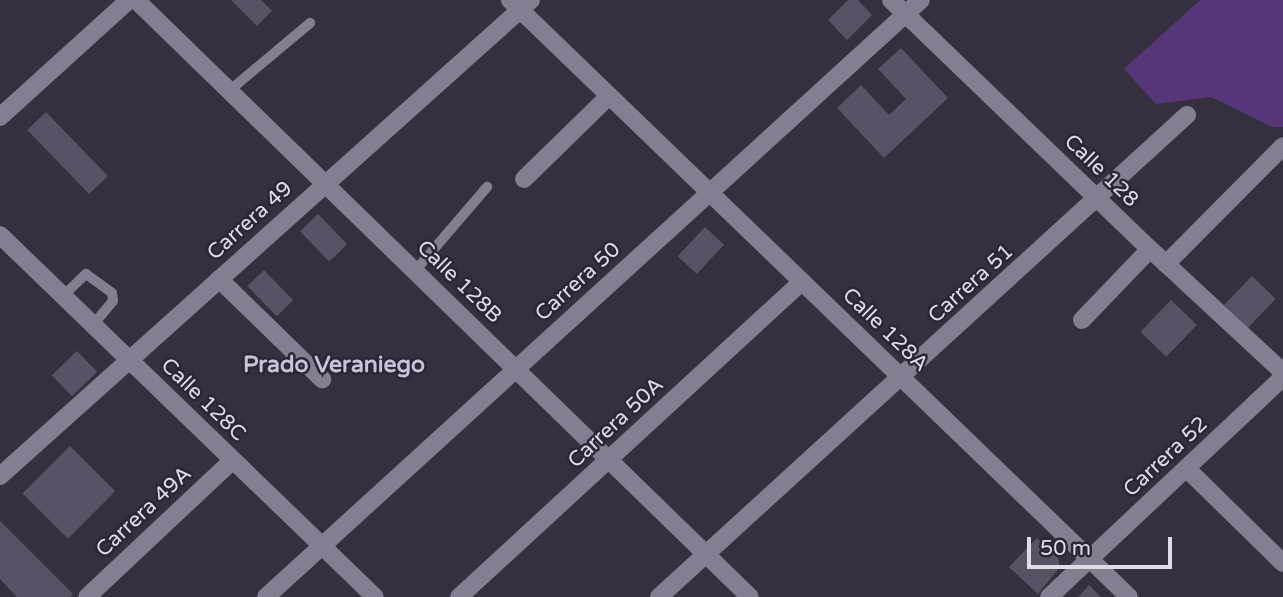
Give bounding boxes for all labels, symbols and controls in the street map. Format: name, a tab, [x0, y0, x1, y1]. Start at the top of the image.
street label: Calle 128	[1059, 129, 1143, 213]
street label: Carrera 49	[202, 176, 298, 266]
street label: Calle 128B	[411, 235, 507, 329]
street label: Carrera 50	[530, 237, 626, 327]
street label: Carrera 51	[923, 239, 1019, 329]
street label: Calle 128A	[837, 283, 933, 377]
district label: Prado Veraniego	[243, 351, 425, 379]
street label: Calle 128C	[155, 353, 251, 447]
street label: Carrera 50A	[563, 372, 669, 474]
street label: Carrera 52	[1119, 412, 1213, 502]
street label: Carrera 49A	[91, 461, 197, 563]
scale bar	[1031, 524, 1176, 568]
text: 50 m	[1040, 536, 1091, 561]

